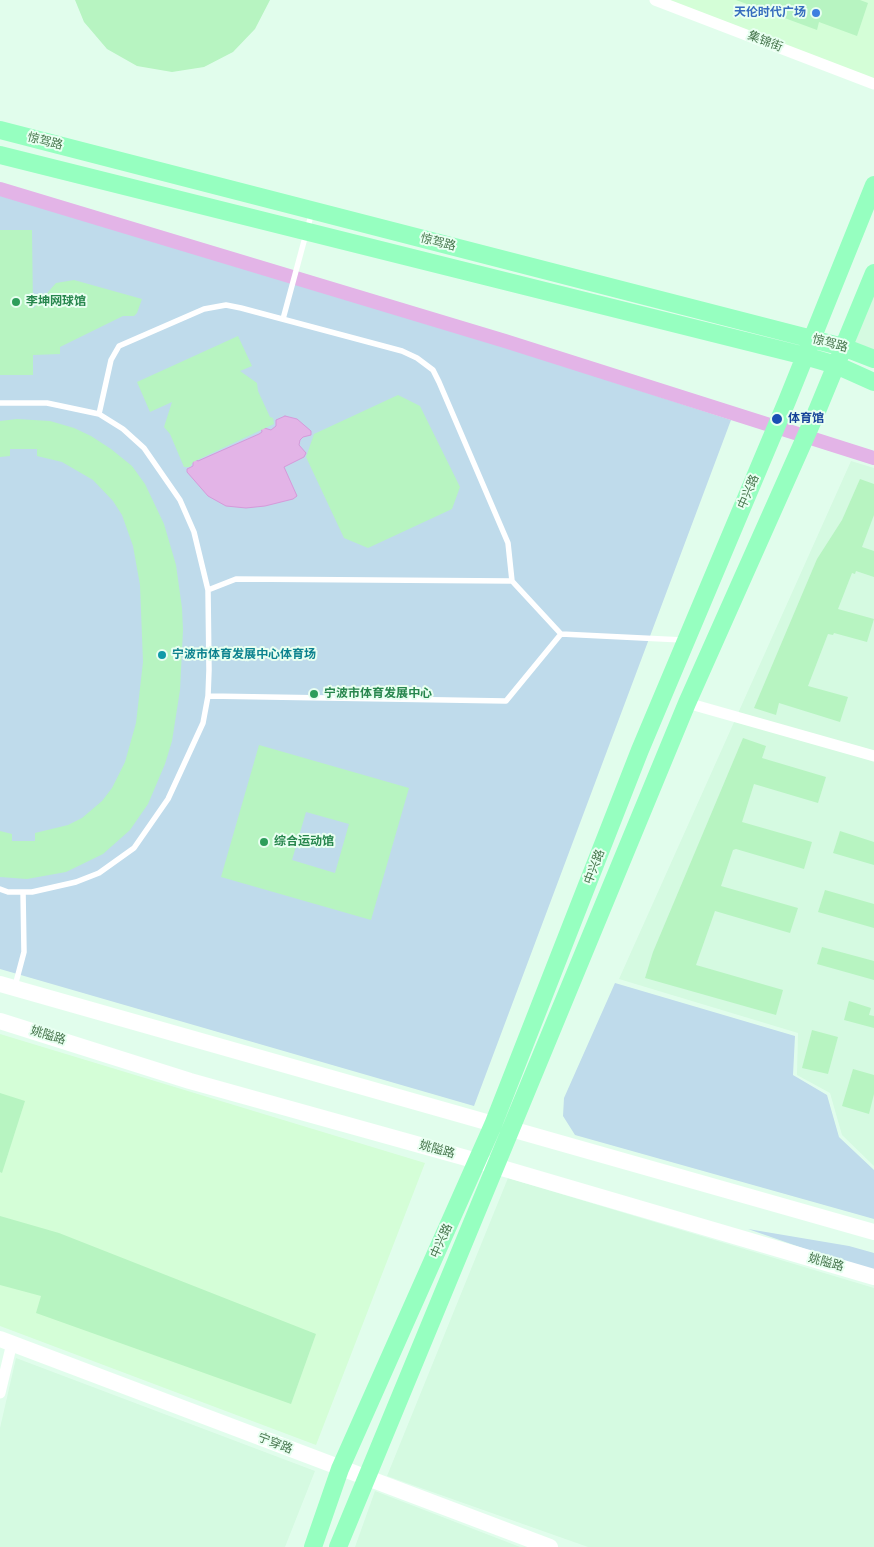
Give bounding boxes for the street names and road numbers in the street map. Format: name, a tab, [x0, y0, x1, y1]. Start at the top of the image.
street label: 集锦街	[746, 29, 784, 55]
street label: 惊驾路	[26, 131, 64, 153]
street label: 惊驾路	[419, 232, 457, 254]
street label: 惊驾路	[811, 332, 849, 356]
street label: 中兴路	[735, 473, 763, 511]
street label: 中兴路	[582, 848, 608, 886]
street label: 姚隘路	[29, 1024, 67, 1048]
street label: 姚隘路	[418, 1138, 456, 1162]
street label: 中兴路	[428, 1222, 456, 1260]
street label: 姚隘路	[807, 1251, 845, 1275]
street label: 宁穿路	[256, 1431, 294, 1457]

